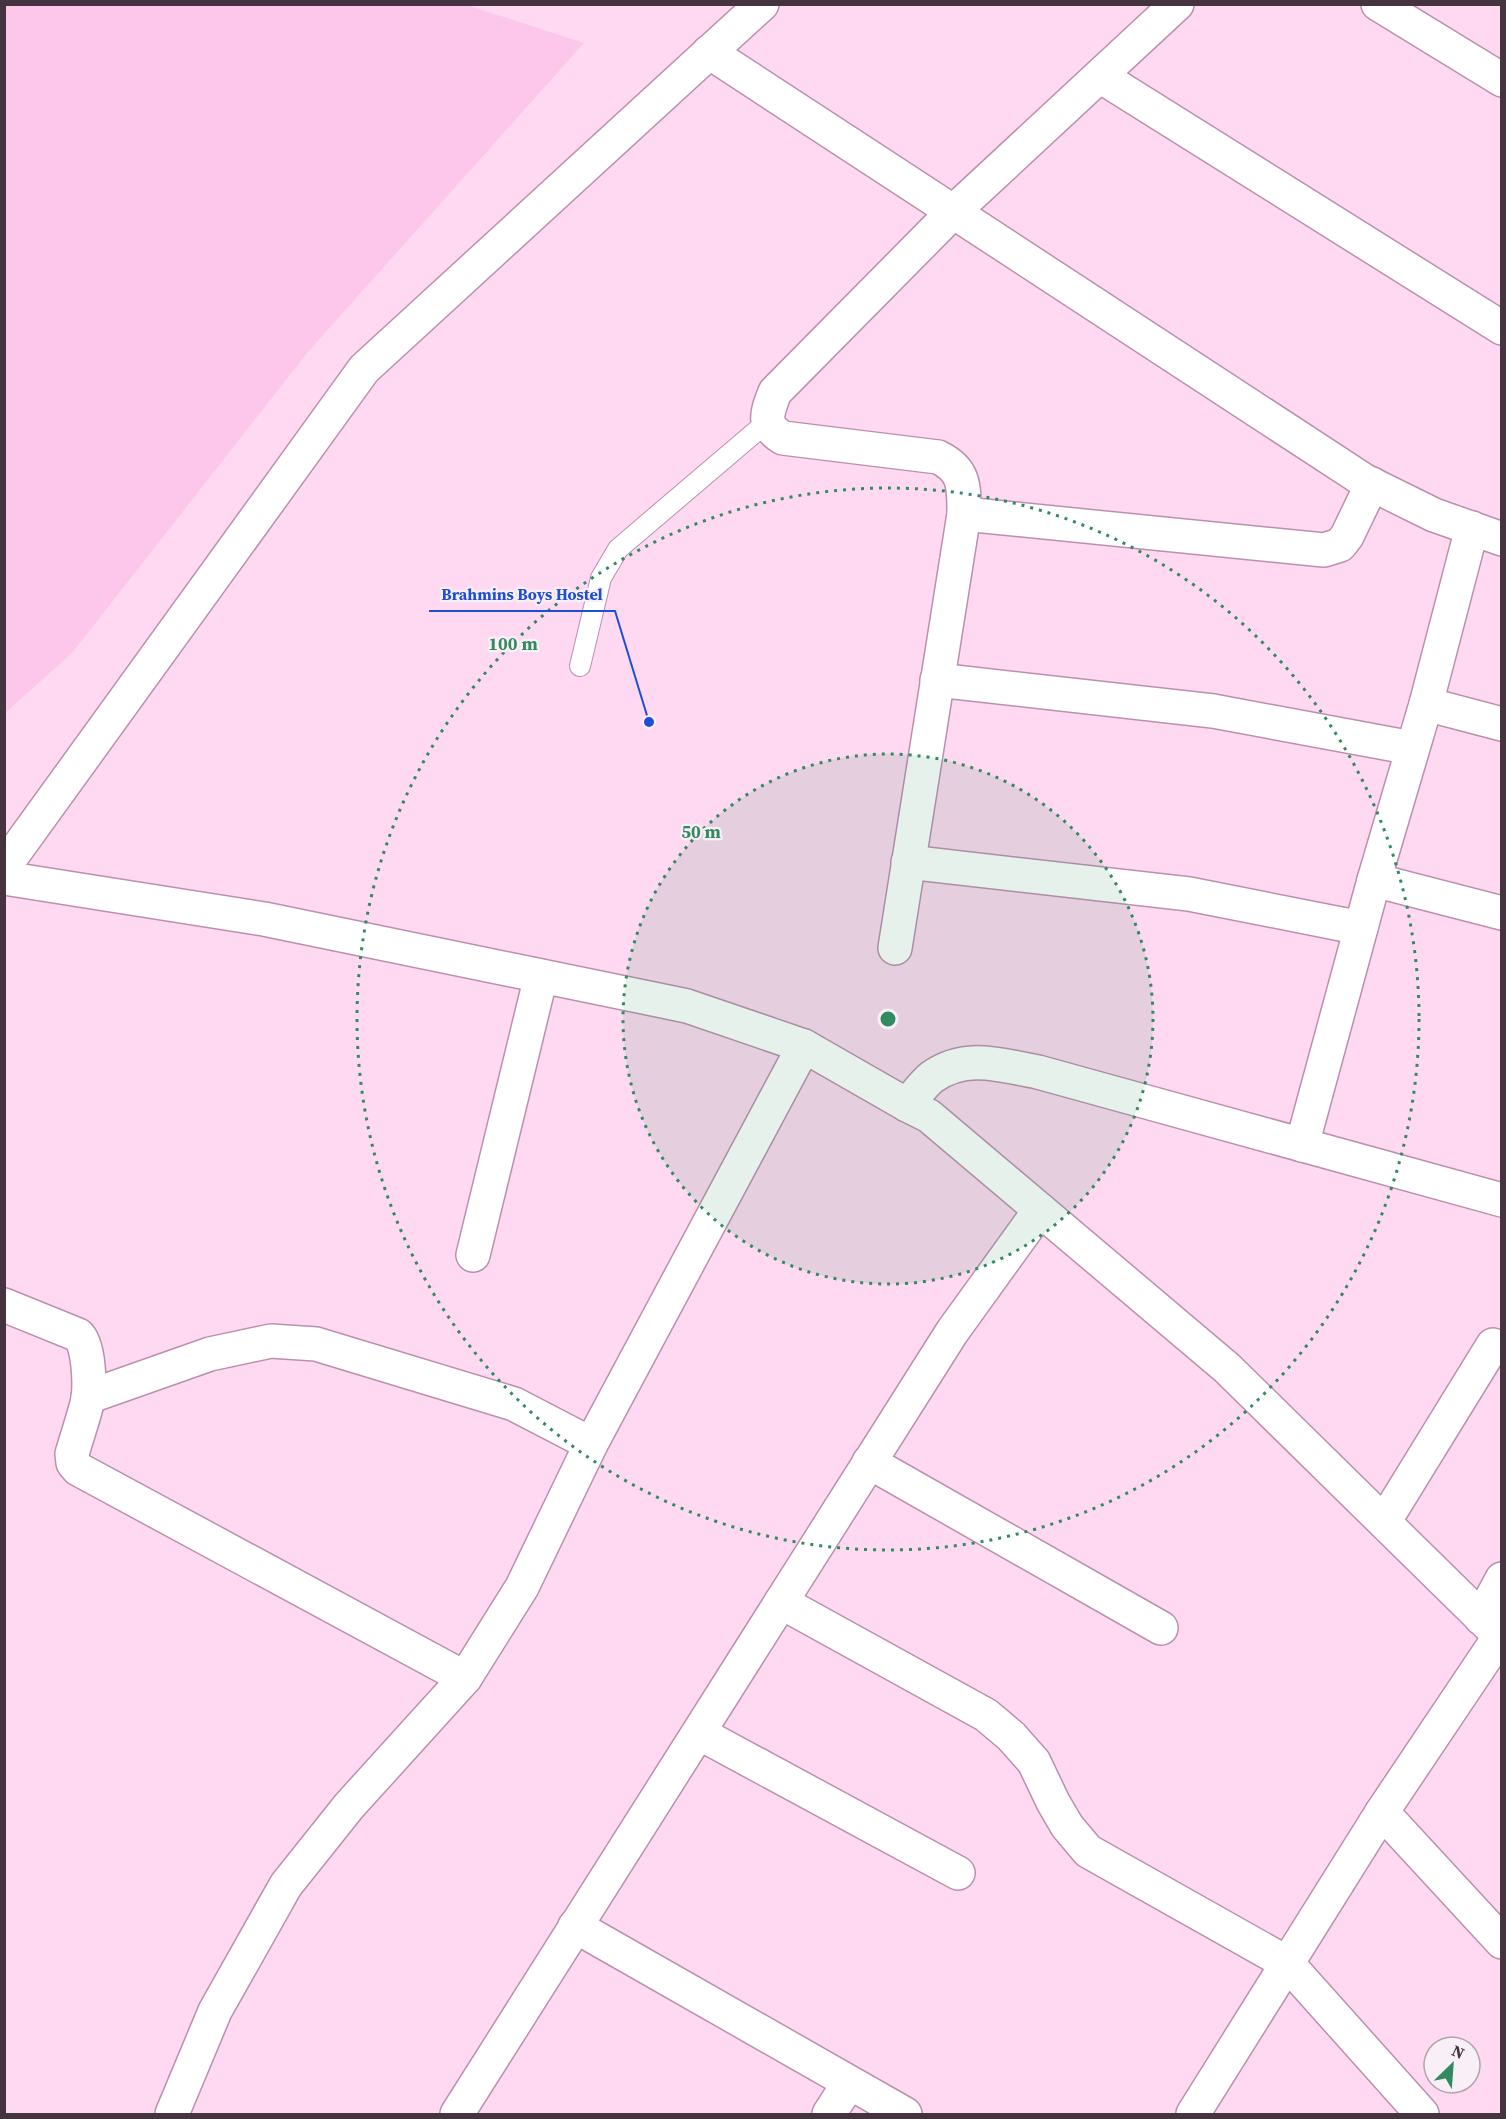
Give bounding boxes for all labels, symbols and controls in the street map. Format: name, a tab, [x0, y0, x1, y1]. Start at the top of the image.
callout: Brahmins Boys Hostel	[429, 577, 615, 611]
text: Brahmins Boys Hostel	[441, 583, 603, 605]
text: 100 m	[488, 631, 538, 656]
text: 50 m	[681, 819, 721, 844]
centre of rings	[878, 1009, 898, 1029]
north arrow	[1422, 2035, 1482, 2095]
text: N	[1448, 2039, 1469, 2064]

